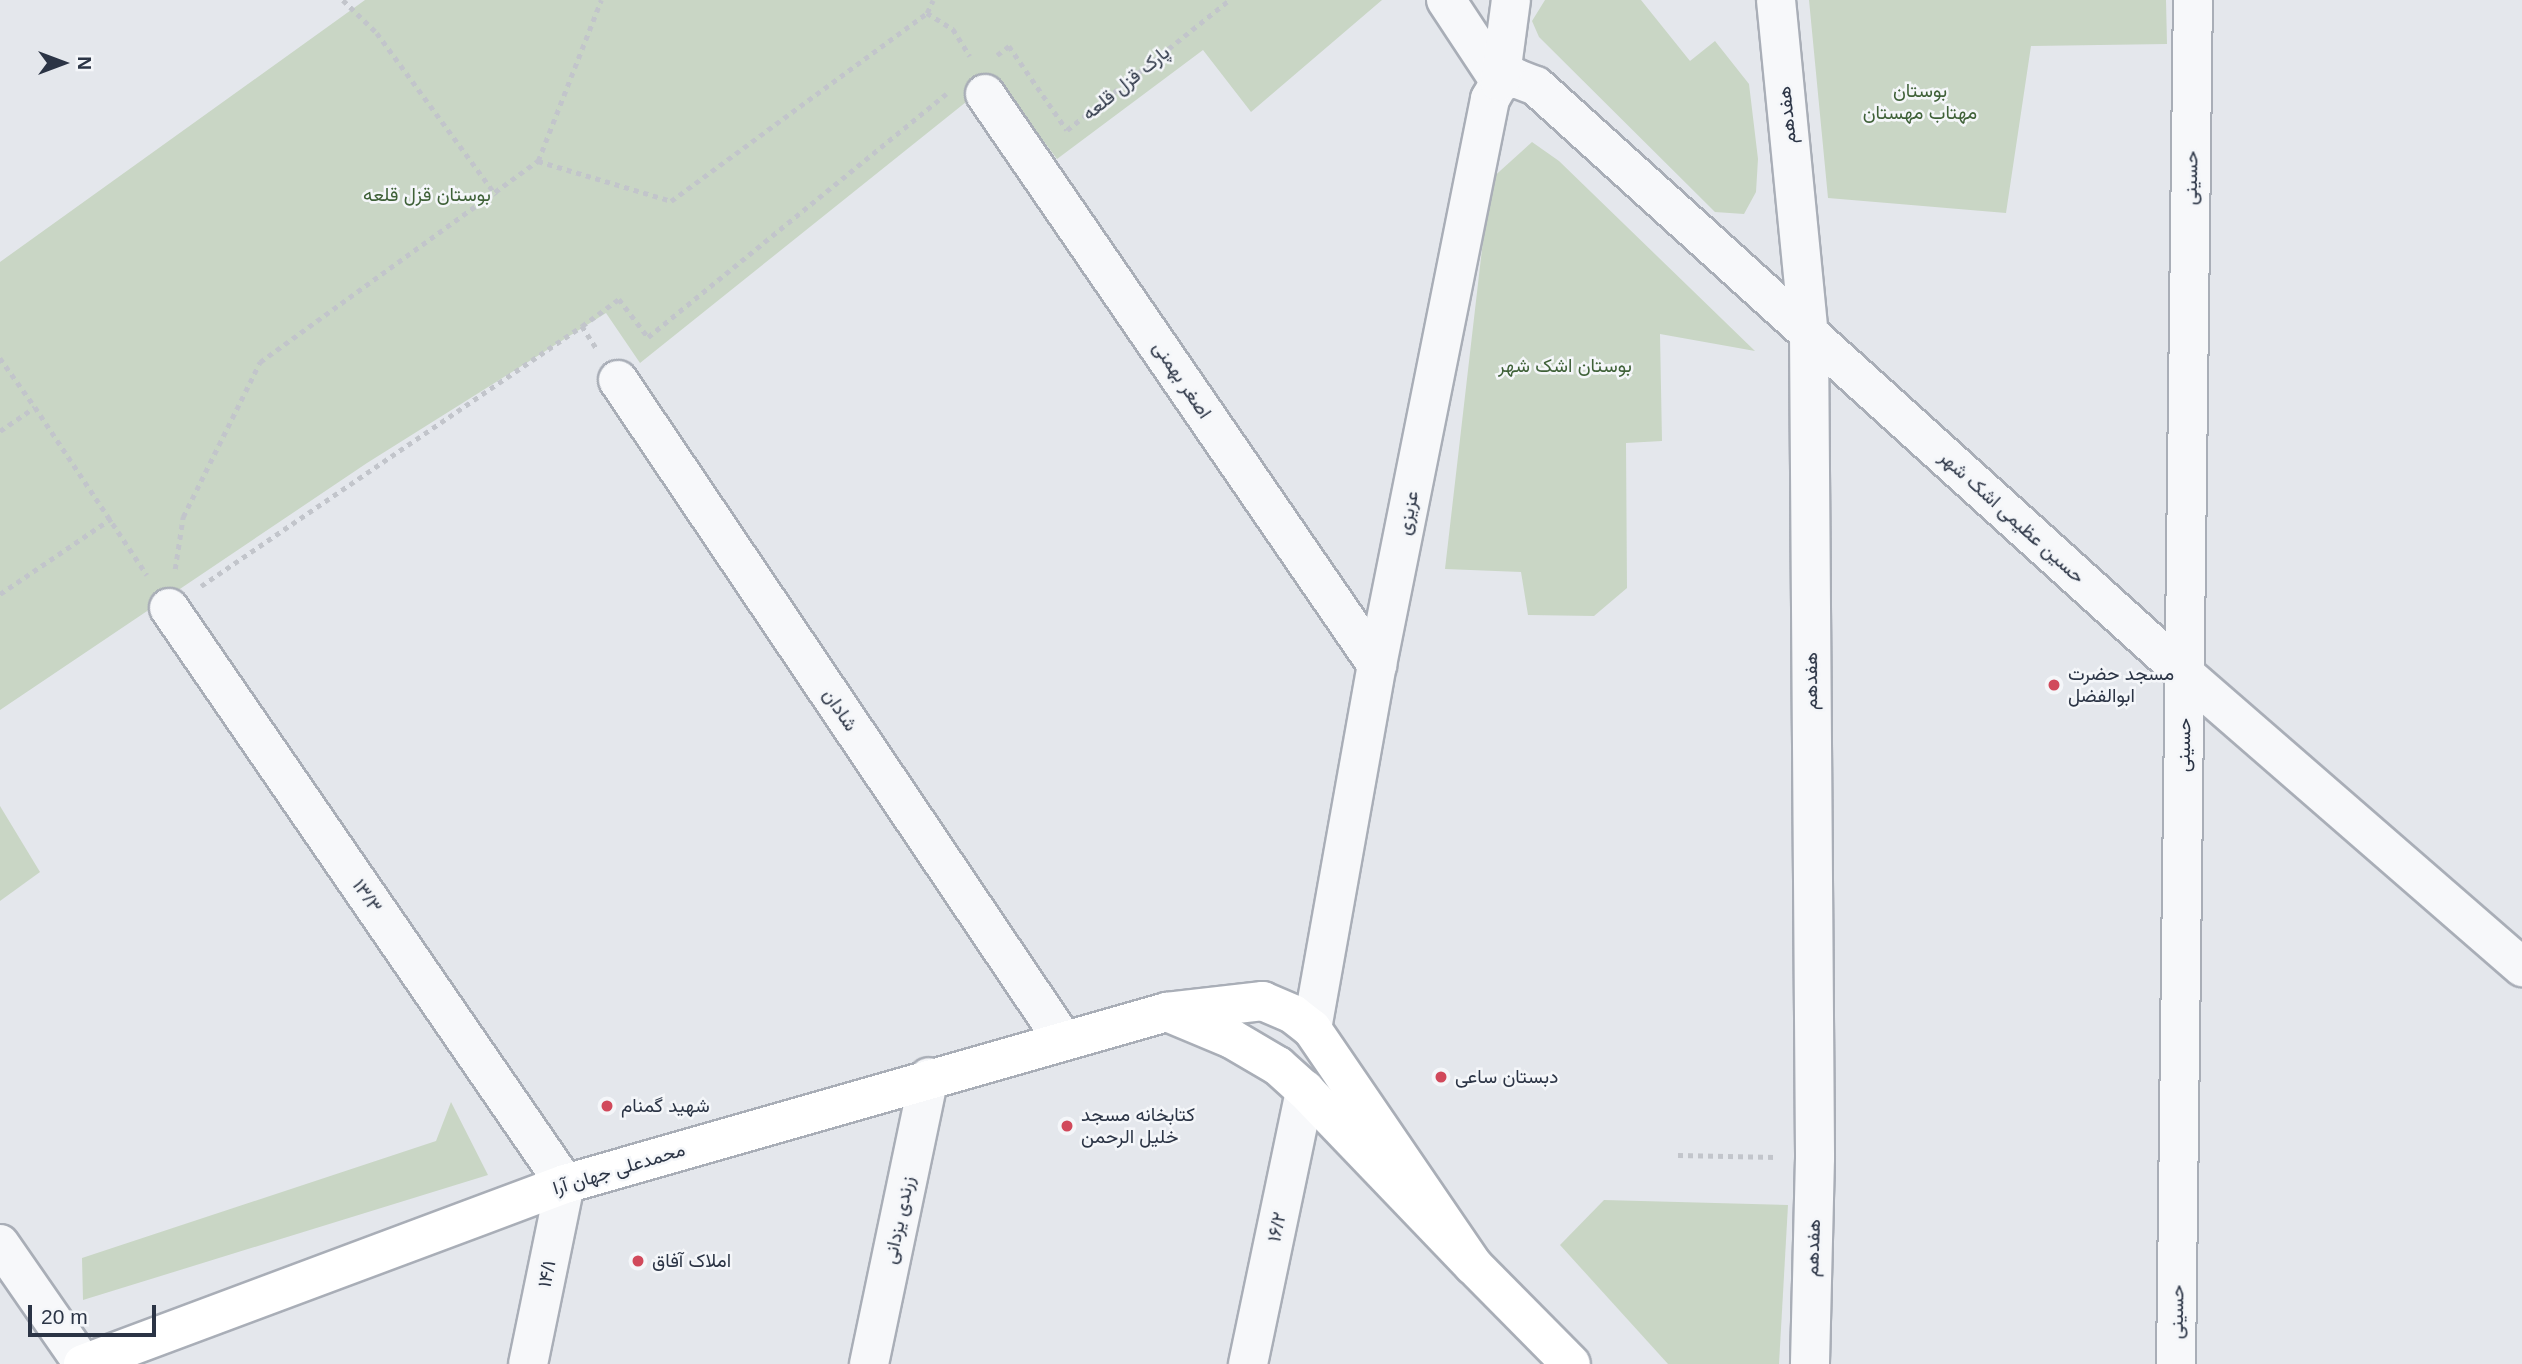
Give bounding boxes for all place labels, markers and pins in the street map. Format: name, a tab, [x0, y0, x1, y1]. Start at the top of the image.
place label: مسجد حضرت ابوالفضل	[2068, 663, 2174, 707]
marker: مسجد حضرت ابوالفضل	[2046, 677, 2062, 693]
place label: دبستان ساعی	[1455, 1066, 1558, 1088]
marker: دبستان ساعی	[1433, 1069, 1449, 1085]
place label: شهید گمنام	[621, 1095, 710, 1117]
marker: شهید گمنام	[599, 1098, 615, 1114]
place label: كتابخانه مسجد خليل الرحمن	[1081, 1104, 1195, 1148]
marker: كتابخانه مسجد خليل الرحمن	[1059, 1118, 1075, 1134]
place label: املاک آفاق	[652, 1250, 731, 1272]
marker: املاک آفاق	[630, 1253, 646, 1269]

